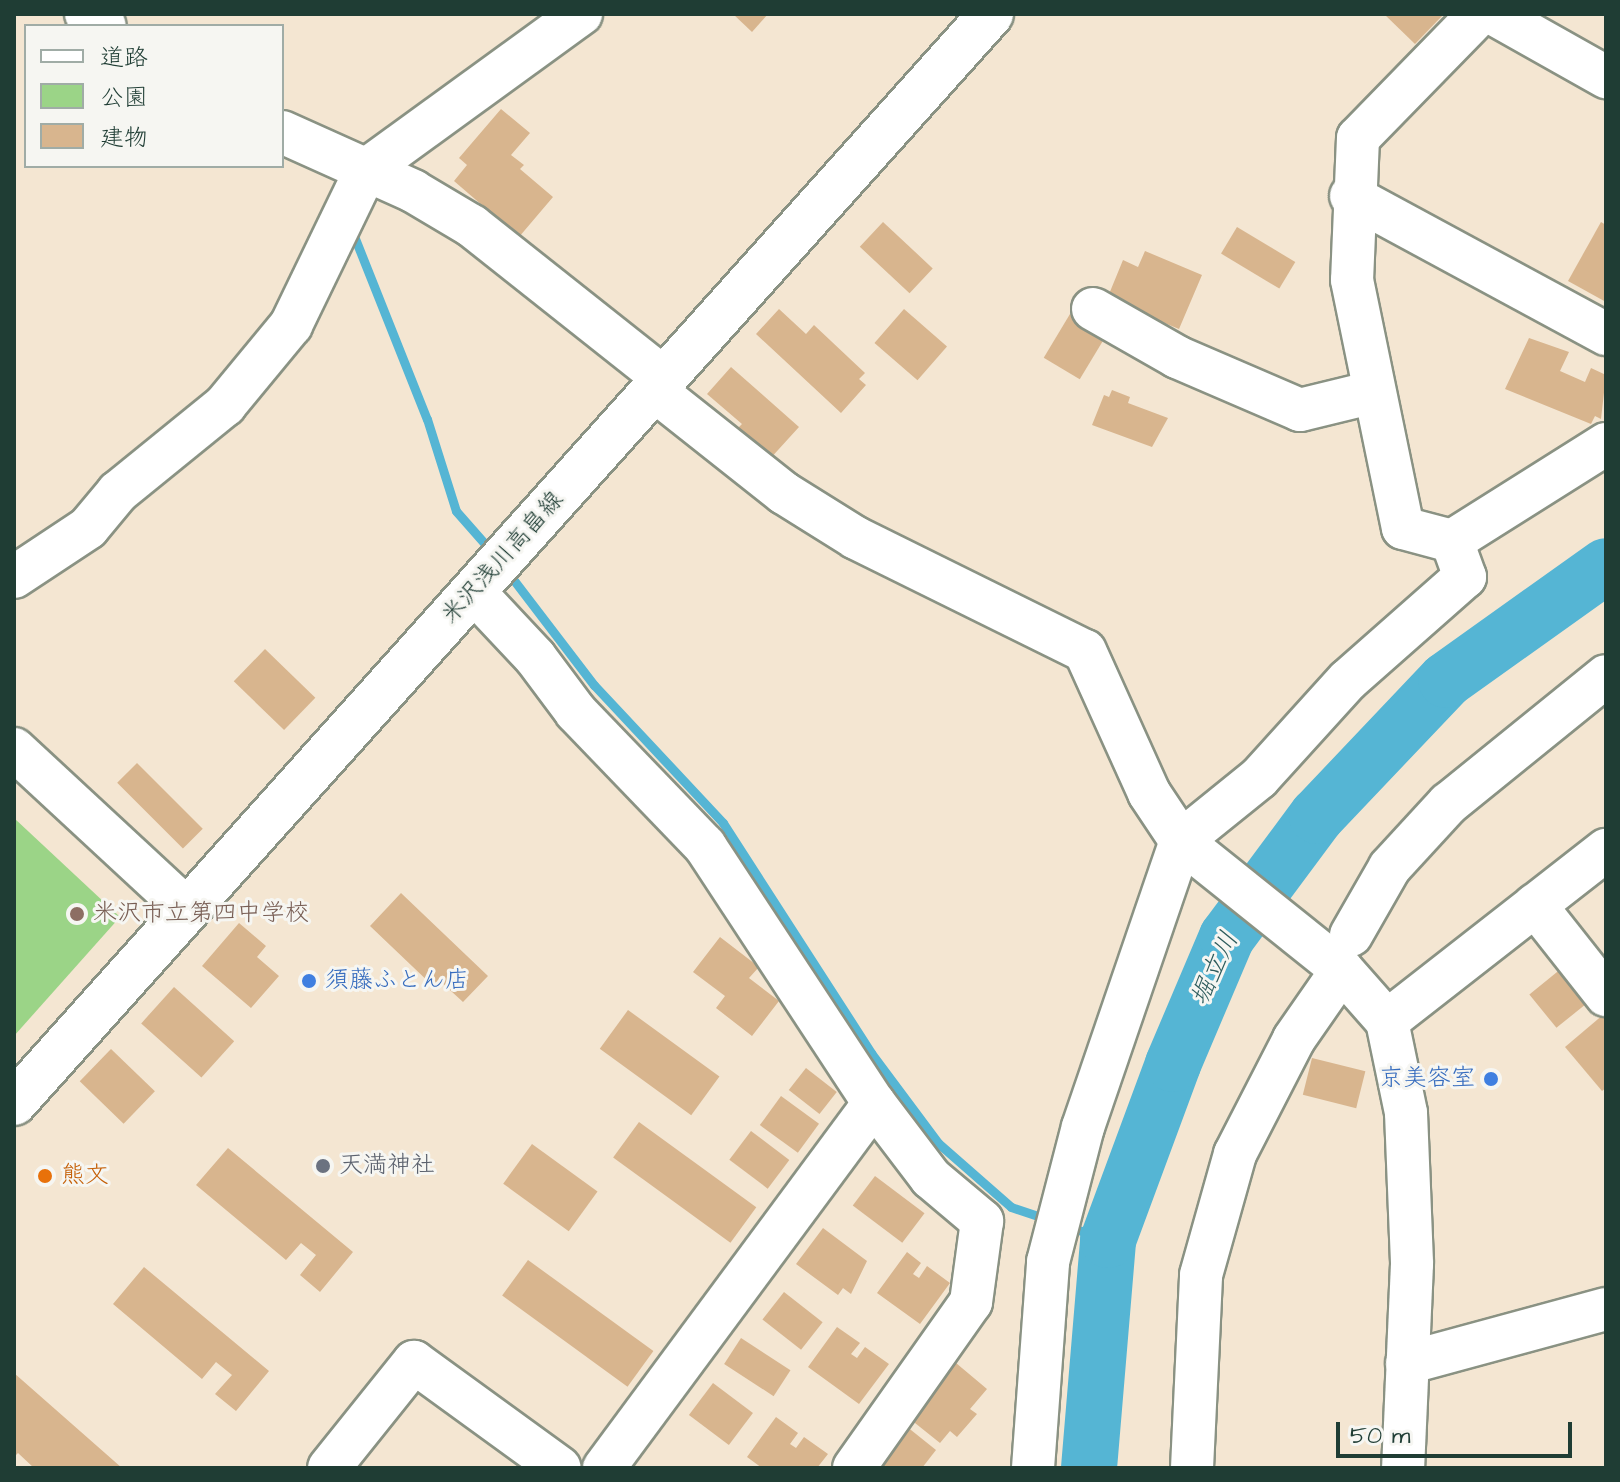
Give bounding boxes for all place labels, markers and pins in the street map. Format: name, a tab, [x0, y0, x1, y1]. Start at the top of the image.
place label: 米沢市立第四中学校	[93, 900, 309, 928]
marker: 米沢市立第四中学校	[68, 905, 86, 923]
place label: 須藤ふとん店	[325, 967, 469, 995]
marker: 須藤ふとん店	[300, 972, 318, 990]
place label: 京美容室	[1379, 1065, 1475, 1093]
marker: 京美容室	[1482, 1070, 1500, 1088]
place label: 天満神社	[339, 1152, 435, 1180]
marker: 天満神社	[314, 1157, 332, 1175]
place label: 熊文	[61, 1162, 109, 1190]
marker: 熊文	[36, 1167, 54, 1185]

